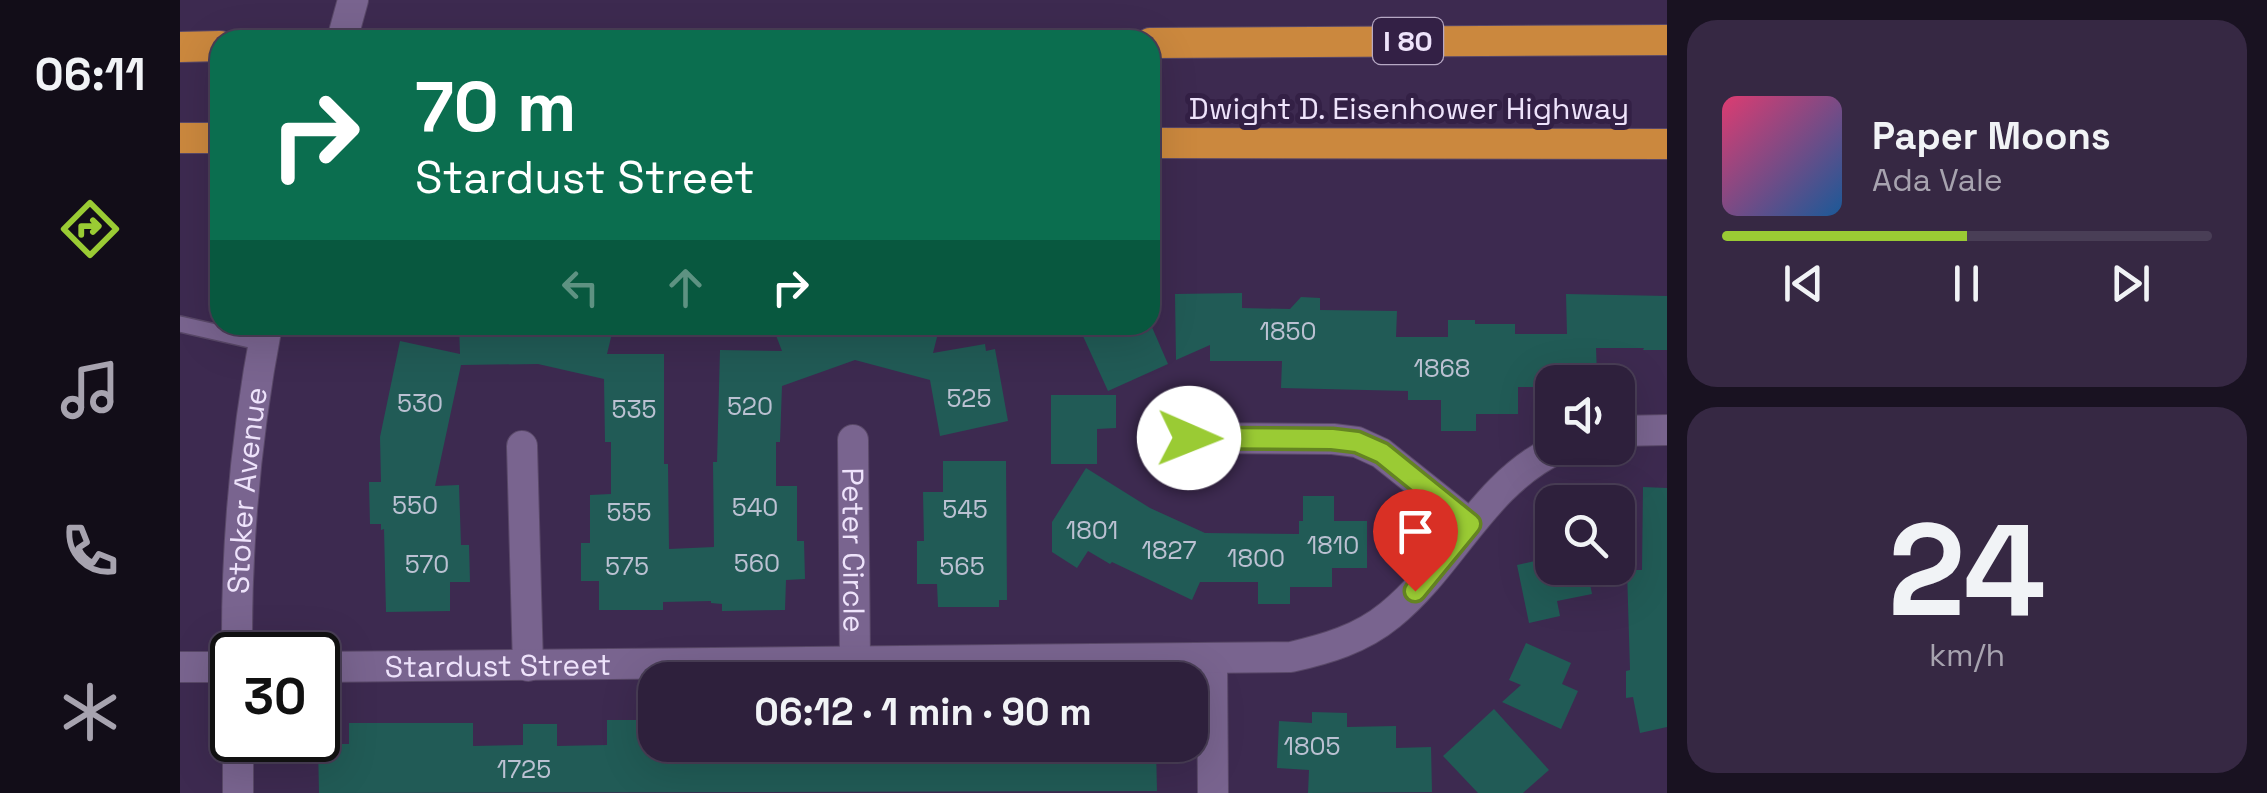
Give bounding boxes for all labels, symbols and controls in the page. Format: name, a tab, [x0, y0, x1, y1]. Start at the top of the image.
road number: I 80	[1373, 18, 1443, 64]
text: 06:11	[34, 46, 146, 103]
text: 70 m	[415, 62, 576, 151]
icon: right	[250, 70, 380, 200]
street label: Dwight D. Eisenhower Highway	[1189, 89, 1629, 128]
text: Paper Moons	[1872, 112, 2111, 160]
text: Stardust Street	[415, 149, 755, 206]
text: Ada Vale	[1872, 160, 2003, 200]
icon: directions	[55, 194, 125, 264]
icon: previous	[1776, 256, 1831, 311]
icon: pause	[1939, 256, 1994, 311]
icon: next	[2103, 256, 2158, 311]
icon: left	[553, 260, 608, 315]
icon: ahead	[658, 260, 713, 315]
icon: right	[763, 260, 818, 315]
house number: 1850	[1259, 315, 1317, 347]
house number: 1868	[1414, 352, 1470, 384]
icon: music	[55, 355, 125, 425]
map controls	[1535, 365, 1635, 585]
button: sound	[1535, 365, 1635, 465]
house number: 525	[947, 382, 991, 414]
street label: Stoker Avenue	[218, 384, 276, 595]
position arrow	[1137, 386, 1241, 490]
house number: 530	[397, 387, 443, 419]
house number: 520	[727, 390, 773, 422]
house number: 535	[611, 393, 657, 425]
street label: Peter Circle	[834, 467, 874, 633]
button: search	[1535, 485, 1635, 585]
text: 24	[1888, 487, 2046, 653]
house number: 550	[392, 489, 438, 521]
pin	[1373, 489, 1458, 592]
house number: 540	[732, 491, 778, 523]
house number: 545	[942, 493, 988, 525]
house number: 555	[607, 496, 651, 528]
icon: arrive	[1388, 504, 1443, 559]
house number: 1801	[1066, 514, 1118, 546]
icon: phone	[55, 516, 125, 586]
house number: 1810	[1307, 529, 1359, 561]
house number: 1827	[1141, 534, 1197, 566]
house number: 1800	[1227, 542, 1285, 574]
house number: 560	[734, 547, 780, 579]
house number: 570	[405, 548, 449, 580]
house number: 575	[605, 550, 649, 582]
house number: 565	[939, 550, 985, 582]
speed limit sign: 30	[210, 632, 340, 762]
text: km/h	[1929, 635, 2005, 675]
street label: Stardust Street	[385, 644, 611, 686]
icon: climate	[55, 677, 125, 747]
text: 06:12 · 1 min · 90 m	[754, 688, 1092, 736]
house number: 1805	[1283, 730, 1341, 762]
house number: 1725	[497, 753, 551, 785]

